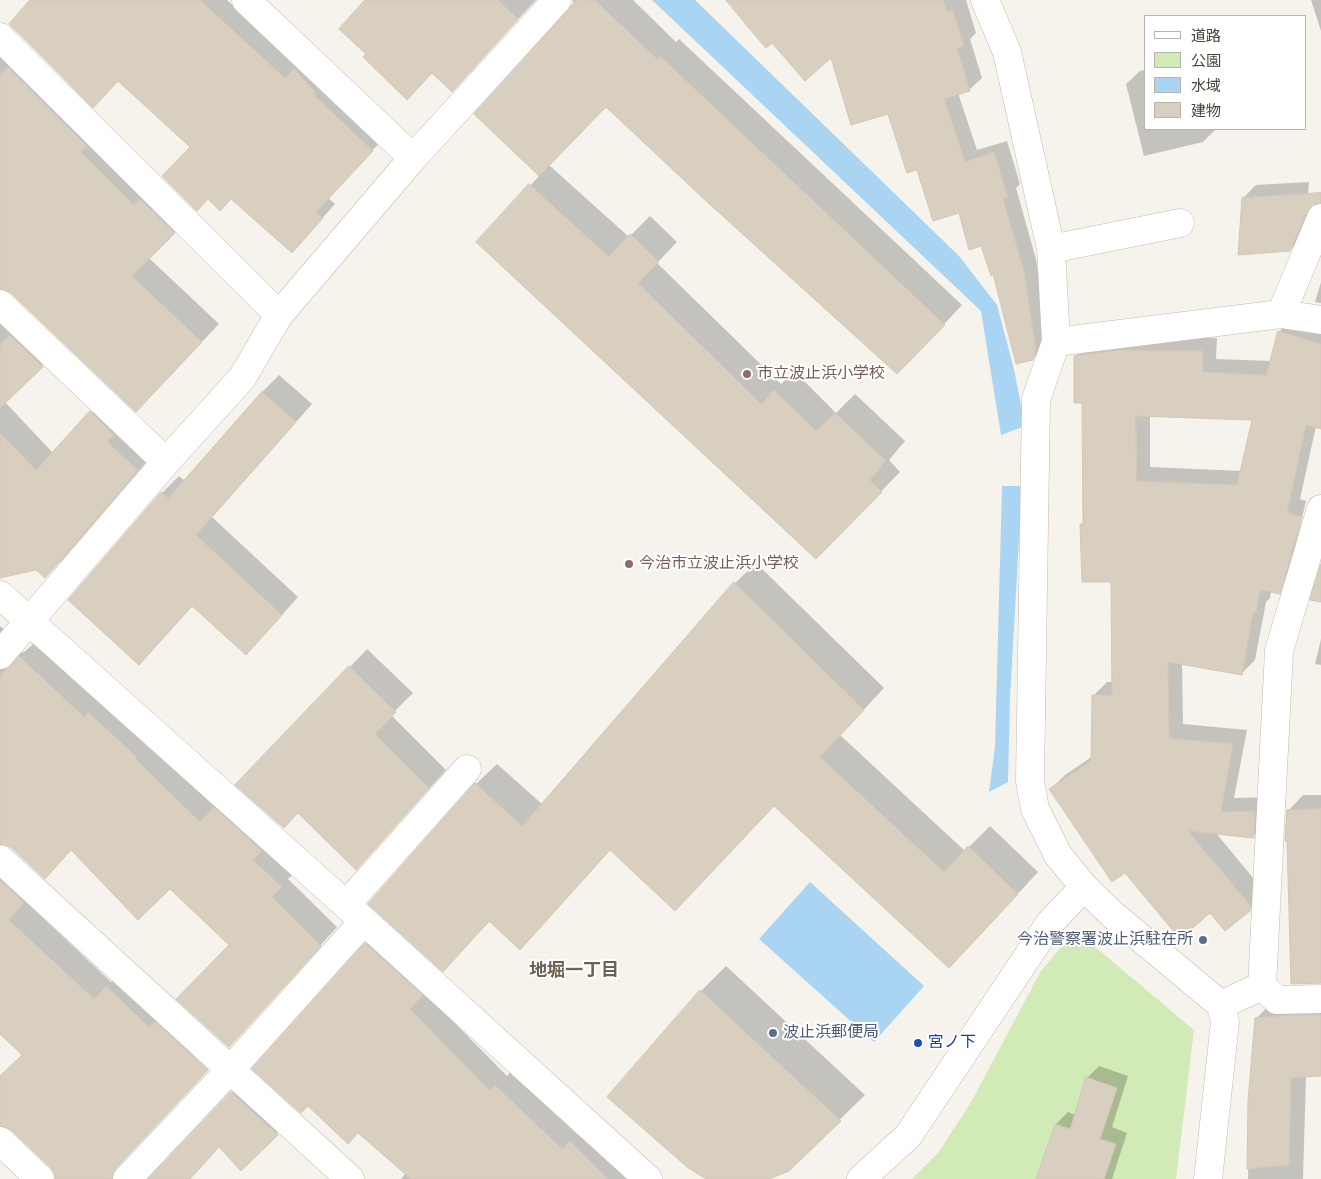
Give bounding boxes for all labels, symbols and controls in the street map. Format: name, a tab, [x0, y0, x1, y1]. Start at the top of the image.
legend	[1144, 15, 1306, 130]
text: 道路	[1191, 27, 1221, 45]
text: 公園	[1191, 52, 1221, 70]
text: 水域	[1191, 77, 1221, 95]
text: 建物	[1191, 102, 1221, 120]
place label: 市立波止浜小学校	[757, 364, 885, 384]
marker: 市立波止浜小学校	[741, 368, 753, 380]
place label: 今治市立波止浜小学校	[639, 554, 799, 574]
marker: 今治市立波止浜小学校	[623, 558, 635, 570]
place label: 今治警察署波止浜駐在所	[1017, 930, 1193, 950]
marker: 今治警察署波止浜駐在所	[1197, 934, 1209, 946]
district label: 地堀一丁目	[529, 960, 619, 982]
place label: 波止浜郵便局	[783, 1023, 879, 1043]
marker: 波止浜郵便局	[767, 1027, 779, 1039]
place label: 宮ノ下	[928, 1033, 976, 1053]
marker: 宮ノ下	[912, 1037, 924, 1049]

